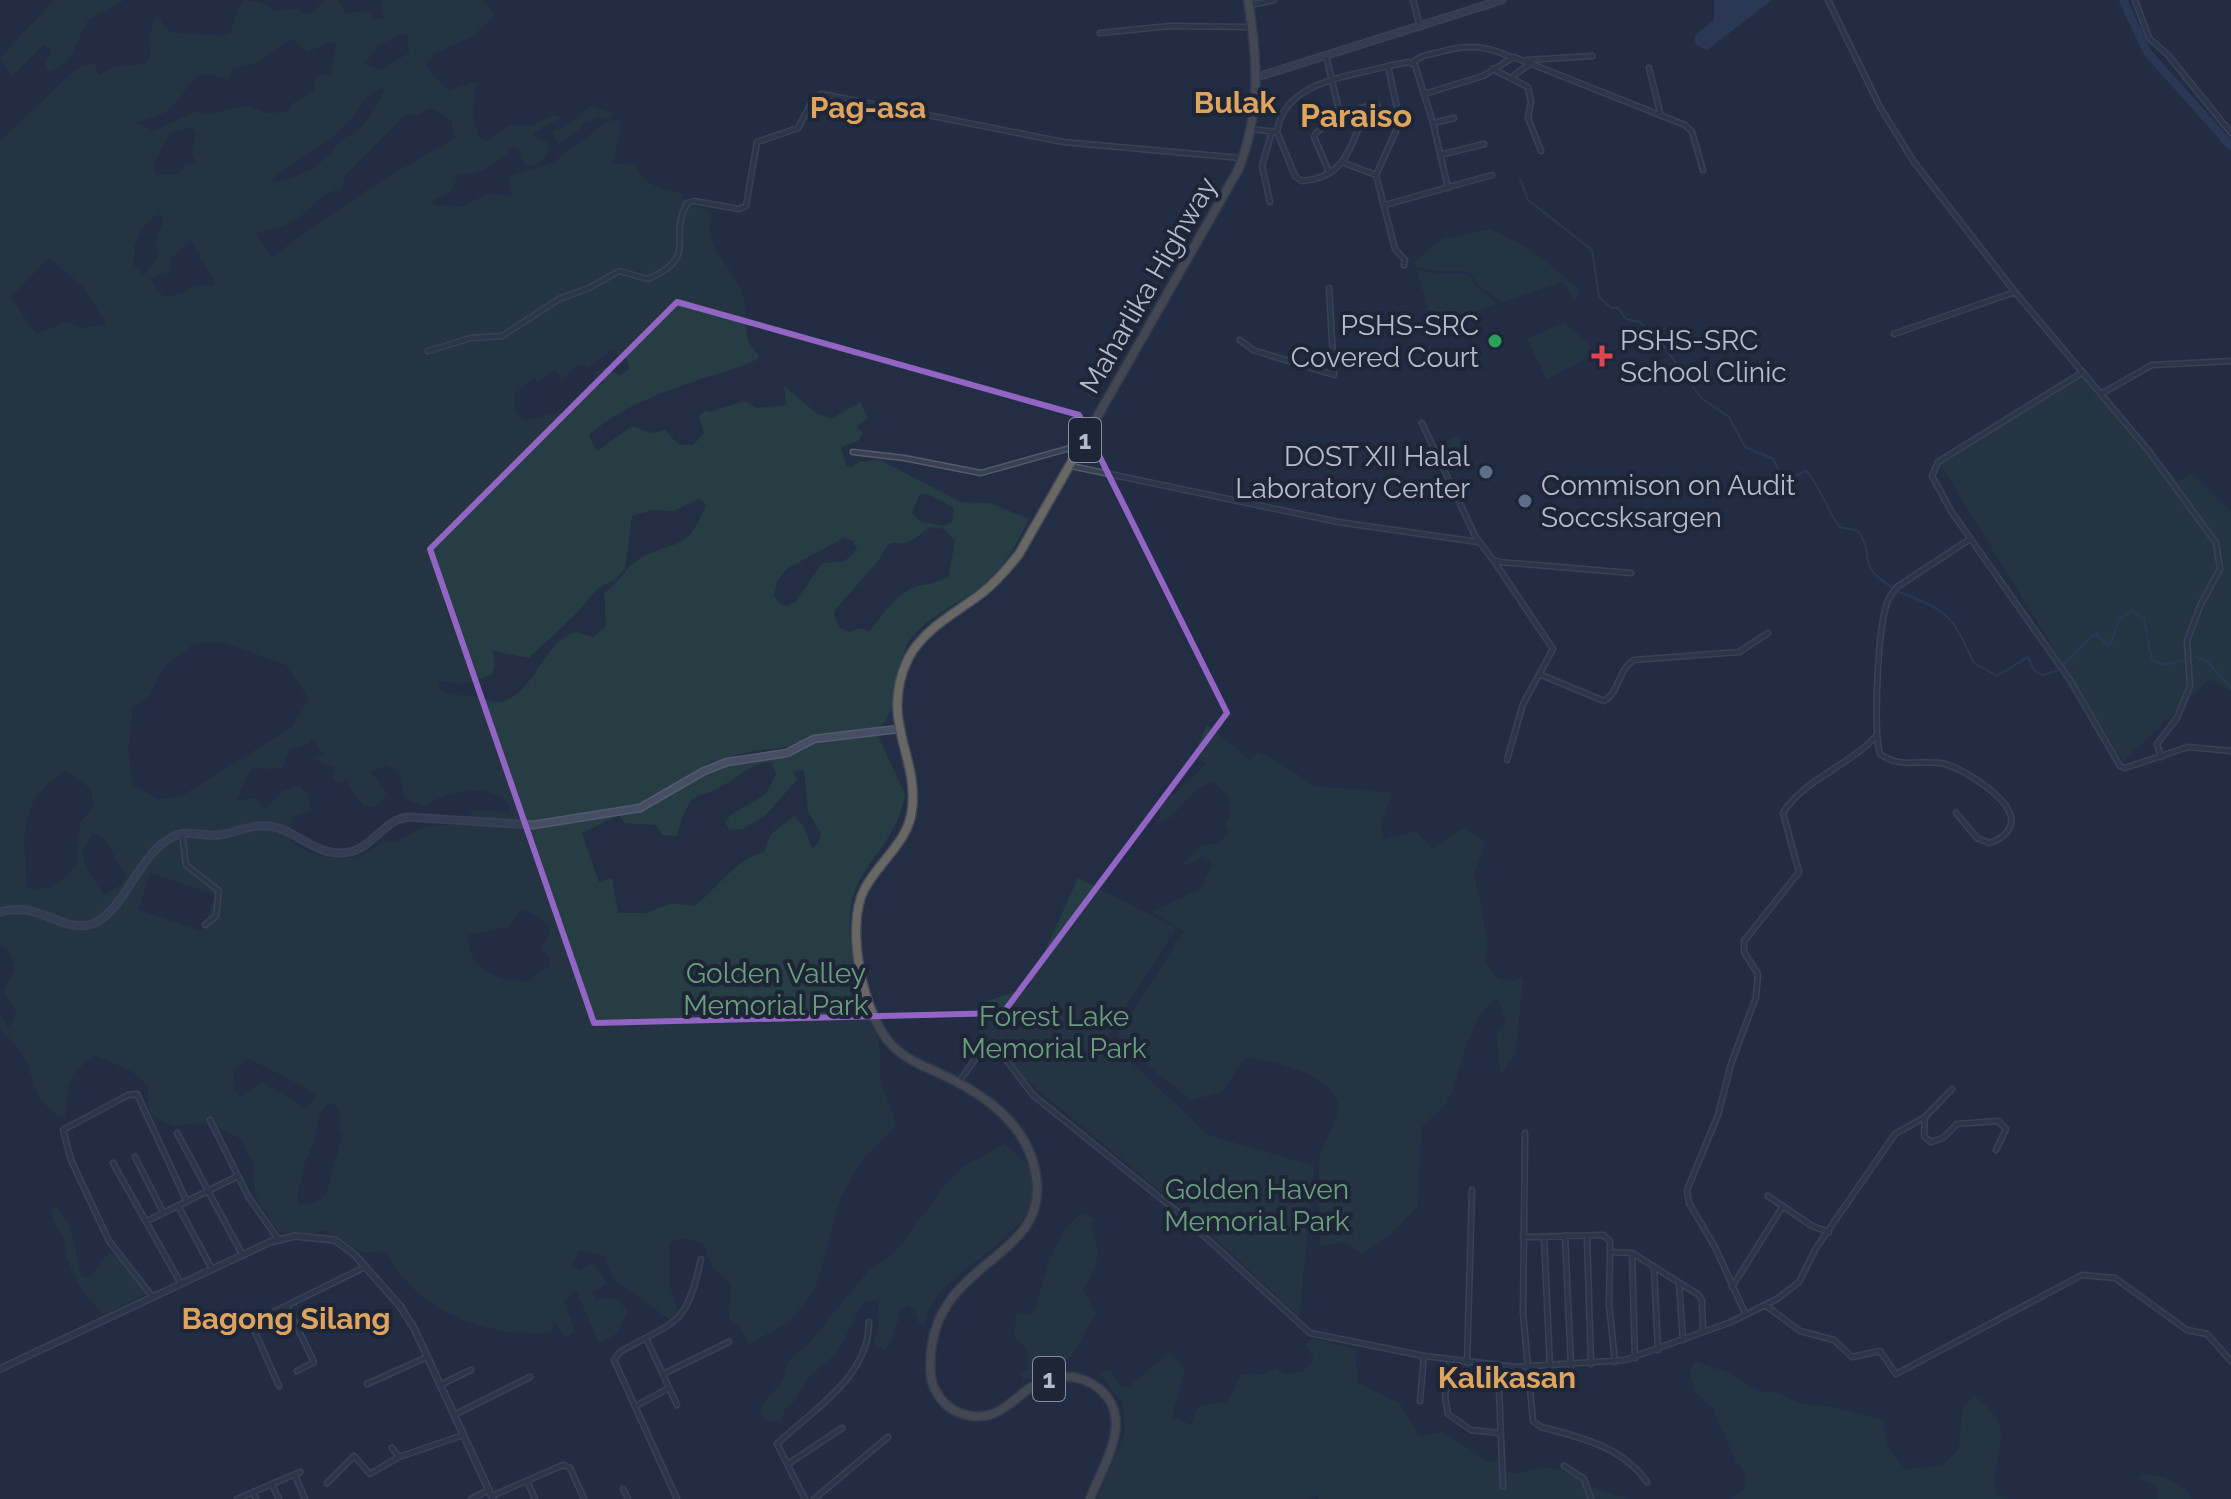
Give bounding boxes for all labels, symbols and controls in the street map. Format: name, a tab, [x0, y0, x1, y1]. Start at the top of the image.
district label: Bulak	[1194, 85, 1276, 120]
district label: Pag-asa	[810, 90, 926, 125]
district label: Paraiso	[1300, 97, 1412, 134]
street label: Maharlika Highway	[1073, 171, 1224, 399]
place label: PSHS-SRC Covered Court	[1291, 309, 1480, 374]
place label: PSHS-SRC School Clinic	[1620, 324, 1787, 389]
marker: PSHS-SRC Covered Court	[1486, 332, 1504, 350]
marker: PSHS-SRC School Clinic	[1591, 345, 1613, 367]
road number: 1	[1069, 418, 1101, 462]
place label: DOST XII Halal Laboratory Center	[1235, 440, 1470, 505]
marker: DOST XII Halal Laboratory Center	[1477, 463, 1495, 481]
place label: Commison on Audit Soccsksargen	[1541, 469, 1796, 534]
marker: Commison on Audit Soccsksargen	[1516, 492, 1534, 510]
park label: Golden Valley Memorial Park	[683, 957, 869, 1022]
park label: Forest Lake Memorial Park	[961, 1000, 1147, 1065]
park label: Golden Haven Memorial Park	[1164, 1173, 1350, 1238]
district label: Bagong Silang	[181, 1301, 391, 1336]
road number: 1	[1033, 1357, 1065, 1401]
district label: Kalikasan	[1438, 1360, 1576, 1395]

